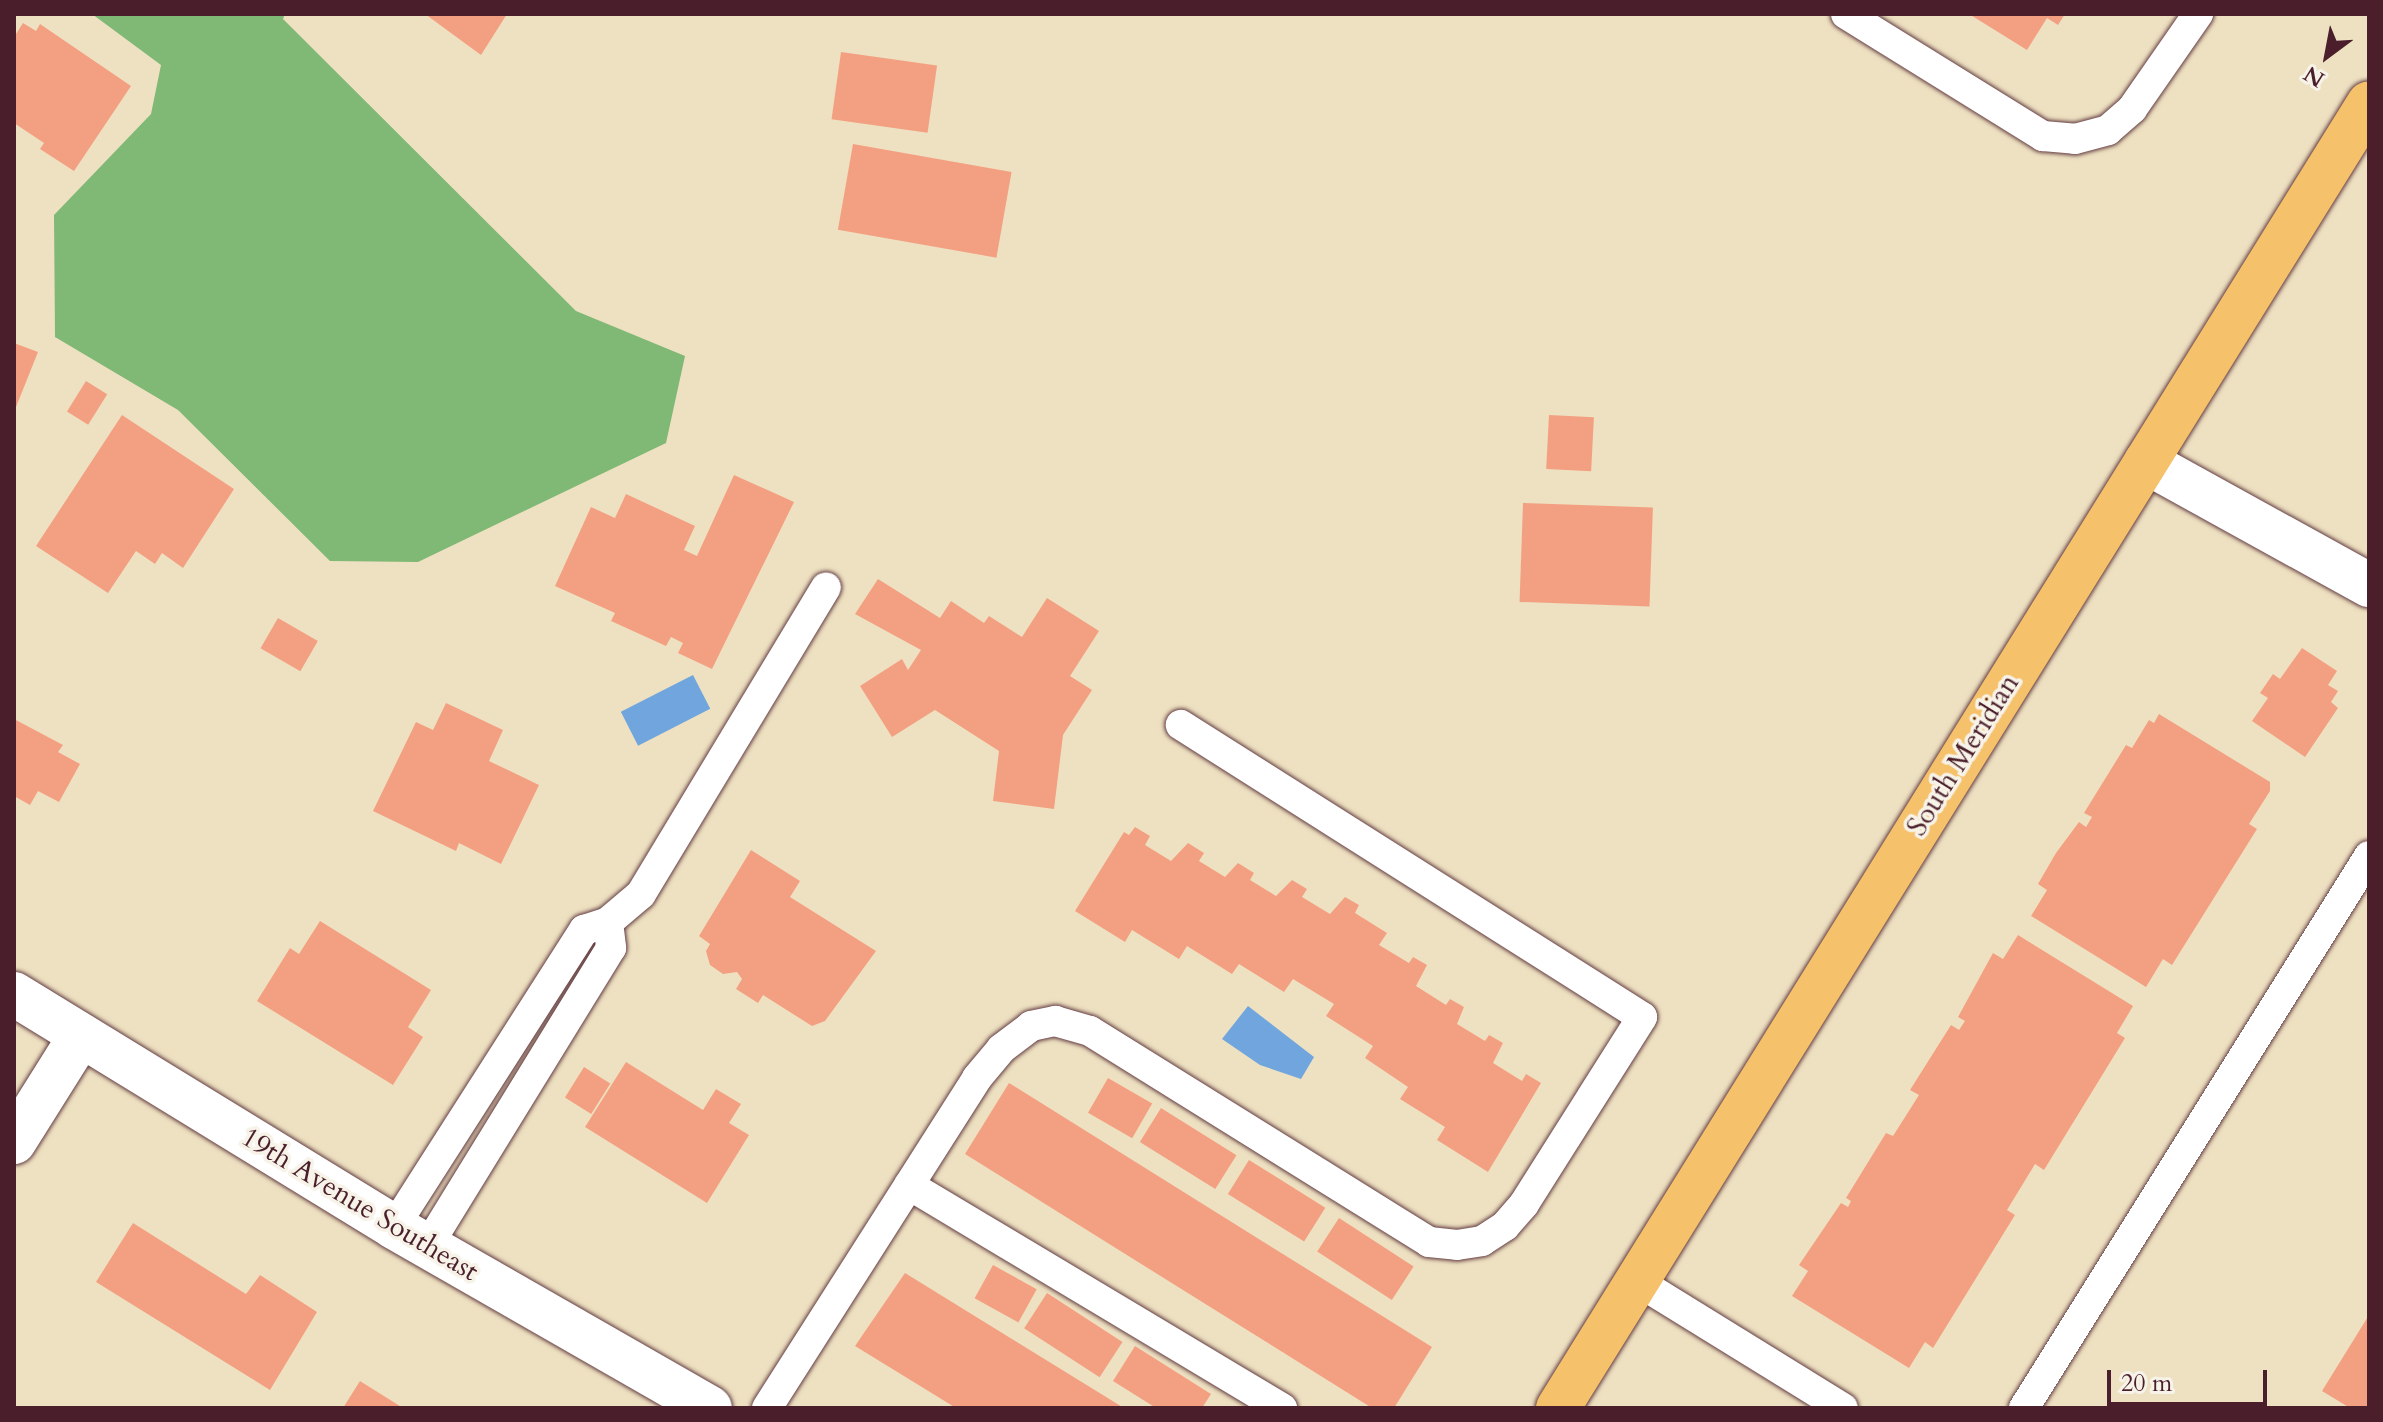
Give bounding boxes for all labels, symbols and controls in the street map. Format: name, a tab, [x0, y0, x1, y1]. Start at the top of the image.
north arrow	[2287, 16, 2367, 96]
text: N	[2298, 59, 2330, 94]
street label: South Meridian	[1900, 668, 2026, 842]
street label: 19th Avenue Southeast	[235, 1120, 485, 1288]
scale bar	[2111, 1354, 2271, 1404]
text: 20 m	[2121, 1367, 2172, 1400]

